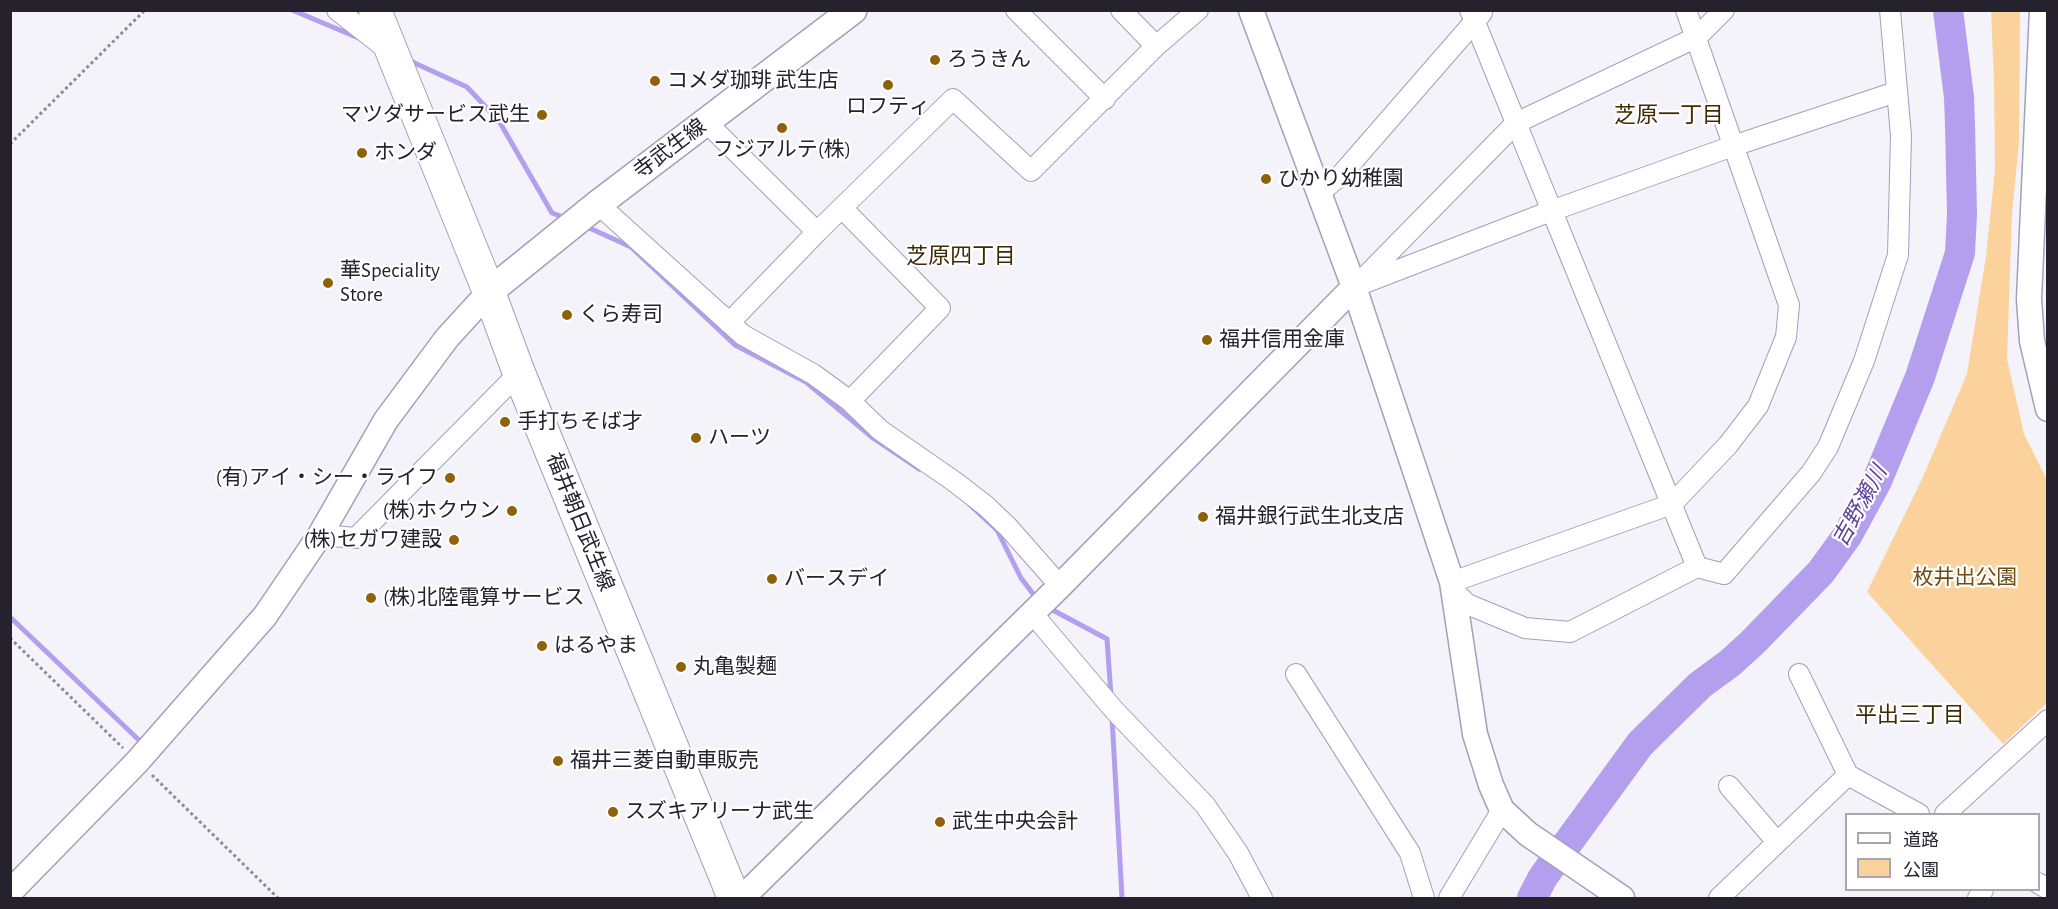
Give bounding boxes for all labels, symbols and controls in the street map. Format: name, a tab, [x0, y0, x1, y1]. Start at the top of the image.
place label: ろうきん	[947, 47, 1031, 73]
marker: ろうきん	[928, 53, 942, 67]
place label: コメダ珈琲 武生店	[667, 68, 838, 94]
marker: コメダ珈琲 武生店	[648, 74, 662, 88]
marker: ロフティ	[881, 78, 895, 92]
place label: ロフティ	[846, 94, 930, 120]
place label: マツダサービス武生	[341, 102, 530, 128]
district label: 芝原一丁目	[1614, 102, 1724, 128]
marker: マツダサービス武生	[535, 108, 549, 122]
street label: 寺武生線	[629, 114, 711, 184]
marker: フジアルテ(株)	[775, 121, 789, 135]
place label: フジアルテ(株)	[713, 137, 851, 163]
place label: ホンダ	[374, 140, 437, 166]
marker: ホンダ	[355, 146, 369, 160]
place label: ひかり幼稚園	[1278, 166, 1404, 192]
marker: ひかり幼稚園	[1259, 172, 1273, 186]
district label: 芝原四丁目	[906, 243, 1016, 269]
place label: 華Speciality Store	[340, 258, 440, 308]
marker: 華Speciality Store	[321, 276, 335, 290]
place label: くら寿司	[579, 302, 663, 328]
marker: くら寿司	[560, 308, 574, 322]
place label: 福井信用金庫	[1219, 327, 1345, 353]
marker: 福井信用金庫	[1200, 333, 1214, 347]
place label: 手打ちそば才	[517, 409, 643, 435]
marker: 手打ちそば才	[498, 415, 512, 429]
place label: ハーツ	[708, 425, 771, 451]
marker: ハーツ	[689, 431, 703, 445]
street label: 福井朝日武生線	[541, 449, 619, 595]
water label: 吉野瀬川	[1827, 461, 1893, 551]
place label: (有)アイ・シー・ライフ	[216, 465, 438, 491]
marker: (有)アイ・シー・ライフ	[443, 471, 457, 485]
place label: (株)ホクウン	[383, 498, 500, 524]
marker: (株)ホクウン	[505, 504, 519, 518]
place label: 福井銀行武生北支店	[1215, 504, 1404, 530]
marker: 福井銀行武生北支店	[1196, 510, 1210, 524]
place label: (株)セガワ建設	[304, 527, 442, 553]
marker: (株)セガワ建設	[447, 533, 461, 547]
park label: 枚井出公園	[1913, 565, 2017, 591]
place label: バースデイ	[784, 566, 889, 592]
marker: バースデイ	[765, 572, 779, 586]
place label: (株)北陸電算サービス	[383, 585, 584, 611]
marker: (株)北陸電算サービス	[364, 591, 378, 605]
place label: はるやま	[554, 633, 638, 659]
marker: はるやま	[535, 639, 549, 653]
place label: 丸亀製麺	[693, 654, 777, 680]
marker: 丸亀製麺	[674, 660, 688, 674]
district label: 平出三丁目	[1855, 702, 1965, 728]
place label: 福井三菱自動車販売	[570, 748, 759, 774]
marker: 福井三菱自動車販売	[551, 754, 565, 768]
place label: スズキアリーナ武生	[625, 799, 814, 825]
marker: スズキアリーナ武生	[606, 805, 620, 819]
place label: 武生中央会計	[952, 809, 1078, 835]
legend	[1845, 813, 2040, 891]
marker: 武生中央会計	[933, 815, 947, 829]
text: 道路	[1903, 832, 1939, 850]
text: 公園	[1903, 862, 1939, 880]

